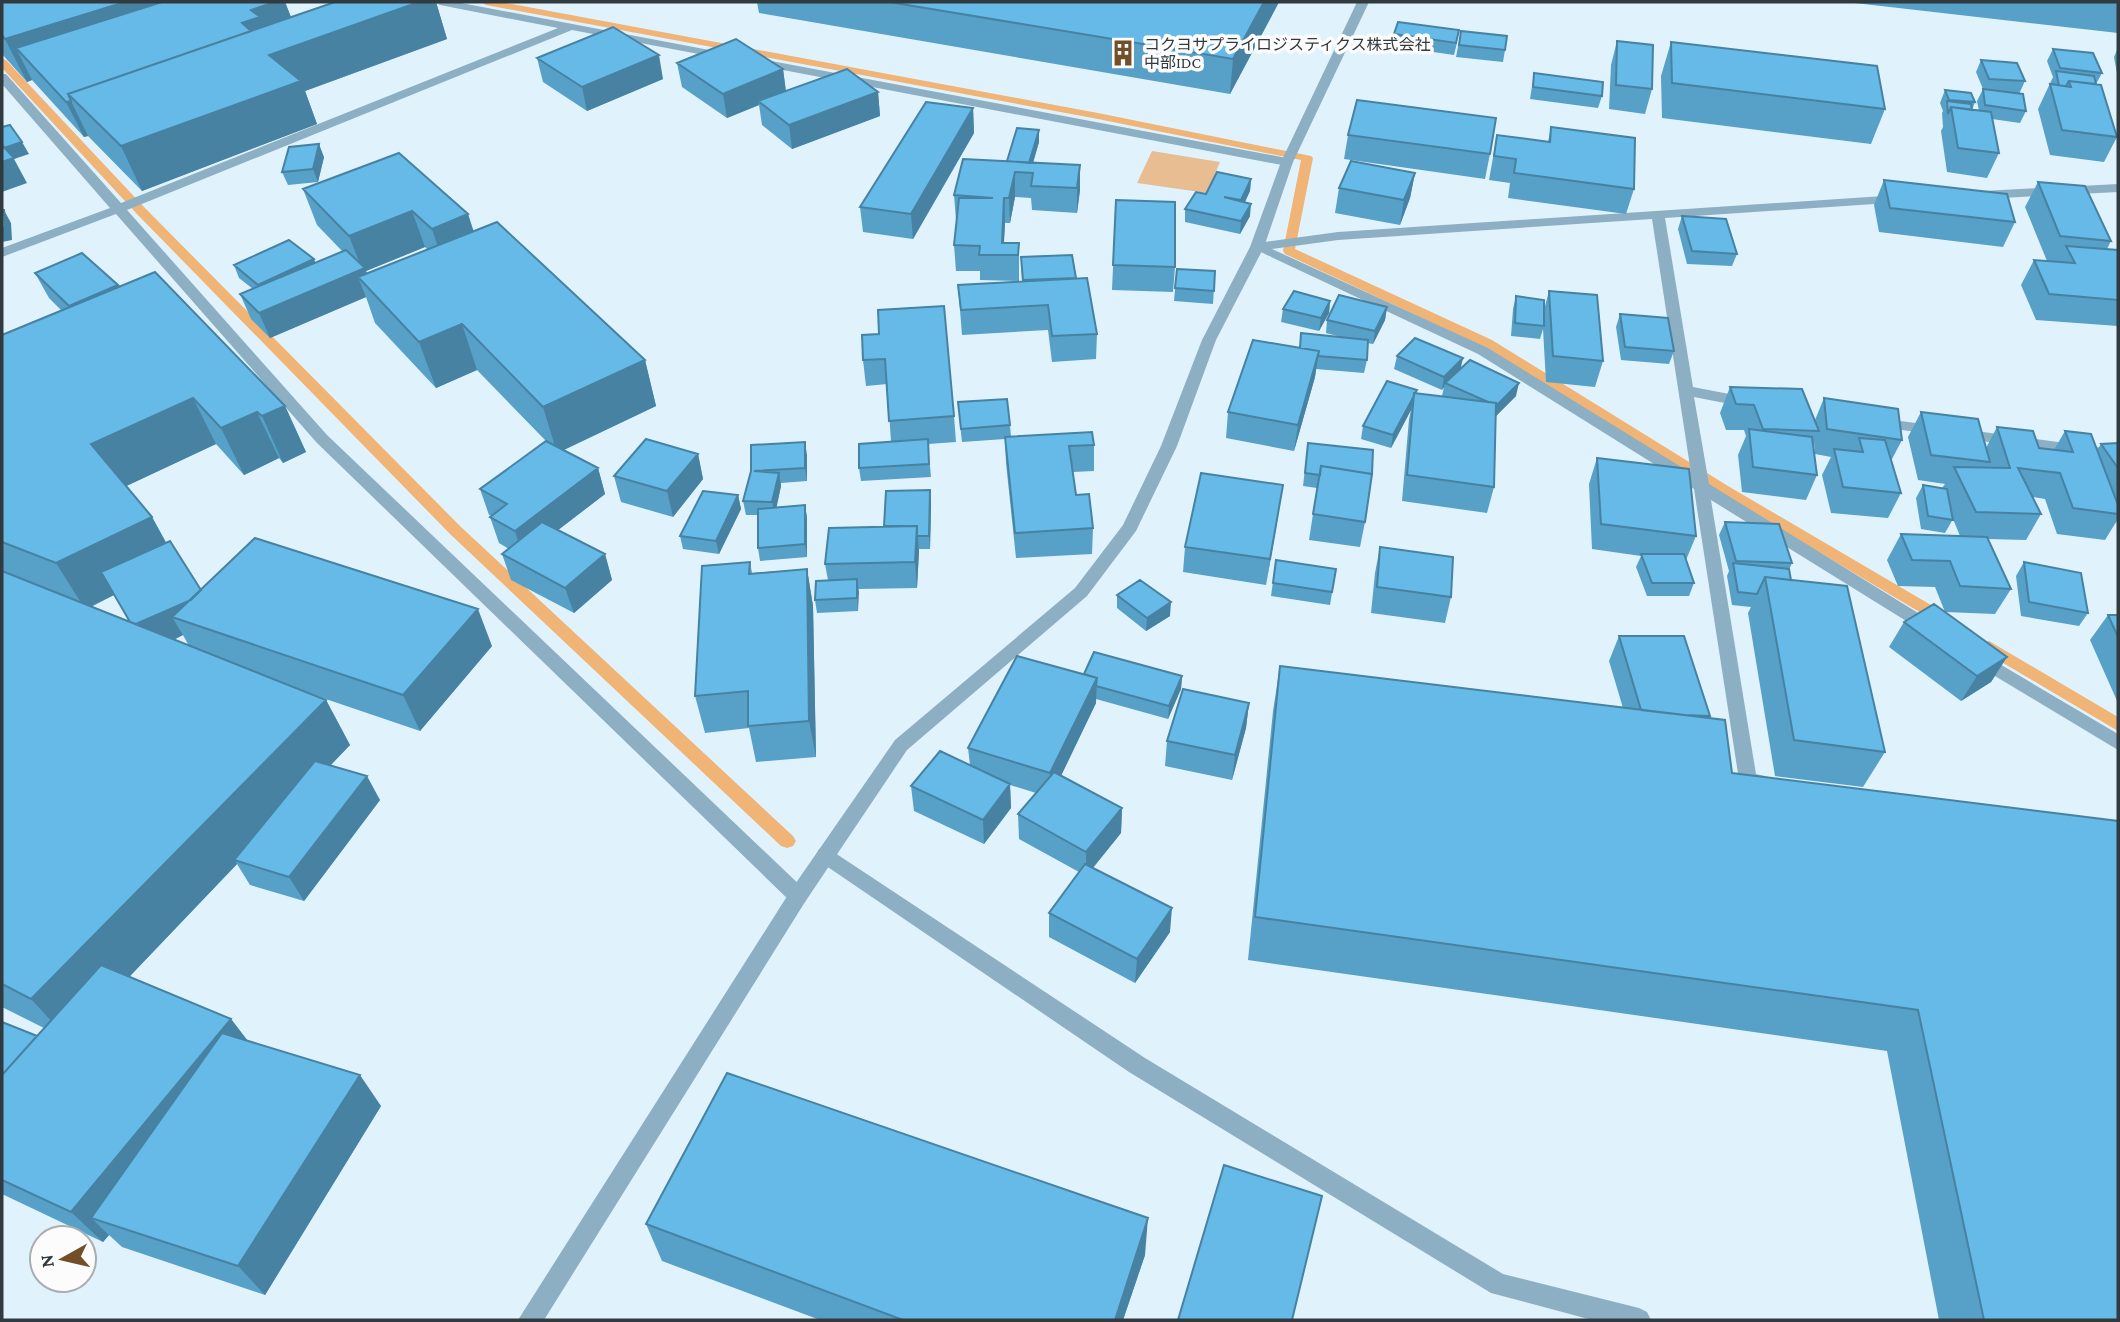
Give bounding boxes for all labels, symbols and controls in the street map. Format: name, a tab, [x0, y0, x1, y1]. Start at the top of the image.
place label: コクヨサプライロジスティクス株式会社 中部IDC	[1144, 36, 1431, 71]
building icon: コクヨサプライロジスティクス株式会社 中部IDC	[1108, 38, 1138, 68]
north arrow	[28, 1224, 98, 1294]
text: N	[35, 1253, 58, 1269]

